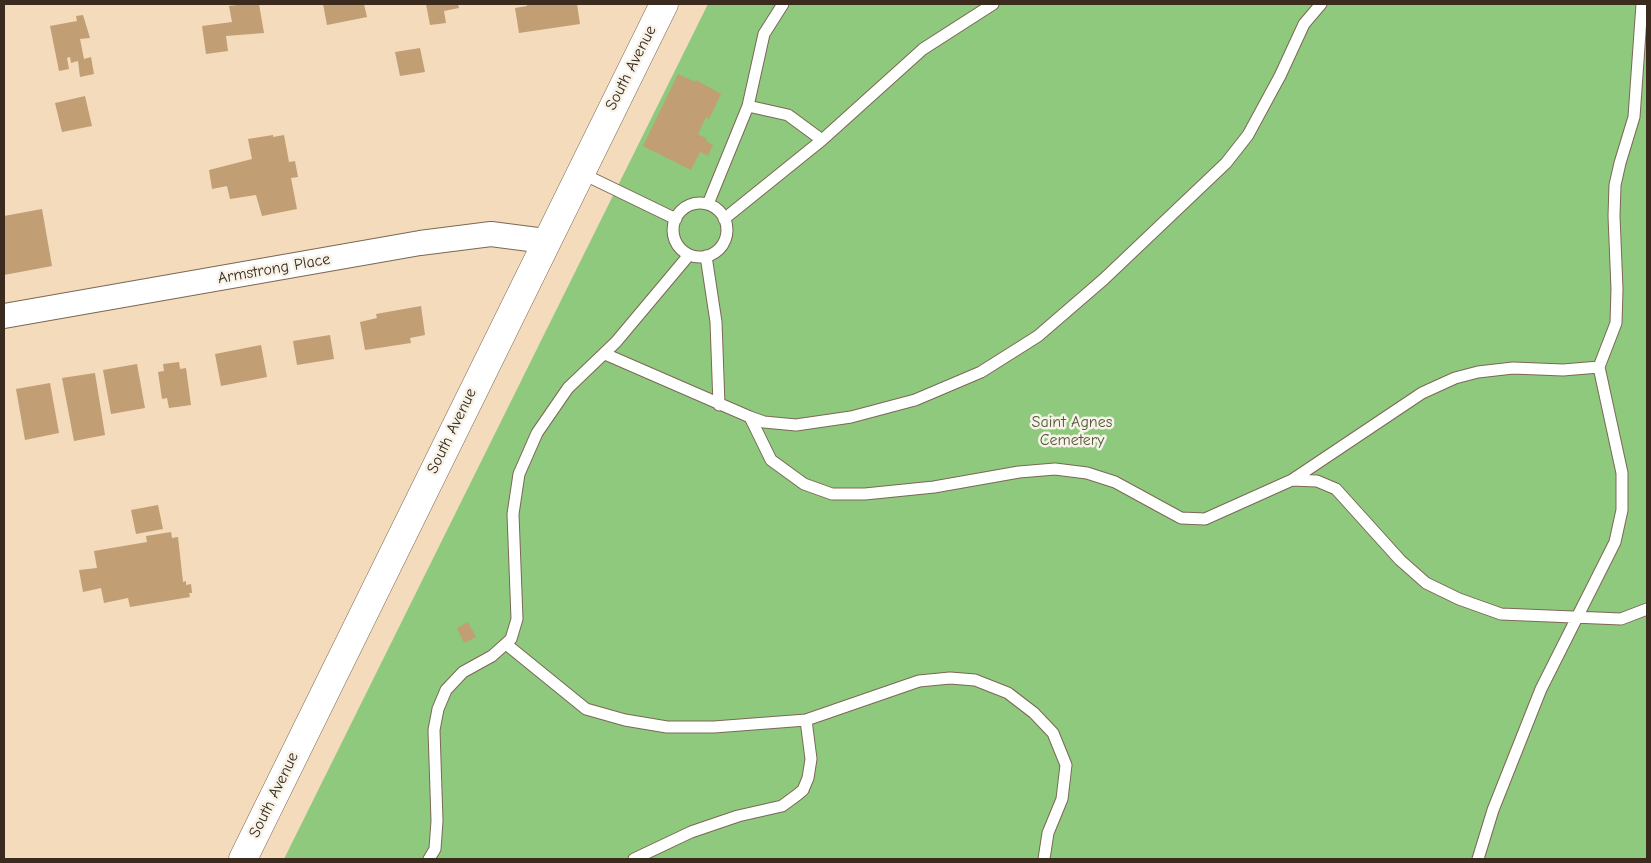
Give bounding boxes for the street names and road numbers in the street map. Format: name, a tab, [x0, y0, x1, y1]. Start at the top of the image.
street label: South Avenue	[601, 22, 661, 114]
street label: Armstrong Place	[216, 250, 332, 288]
street label: South Avenue	[423, 385, 481, 477]
street label: South Avenue	[245, 749, 303, 841]

